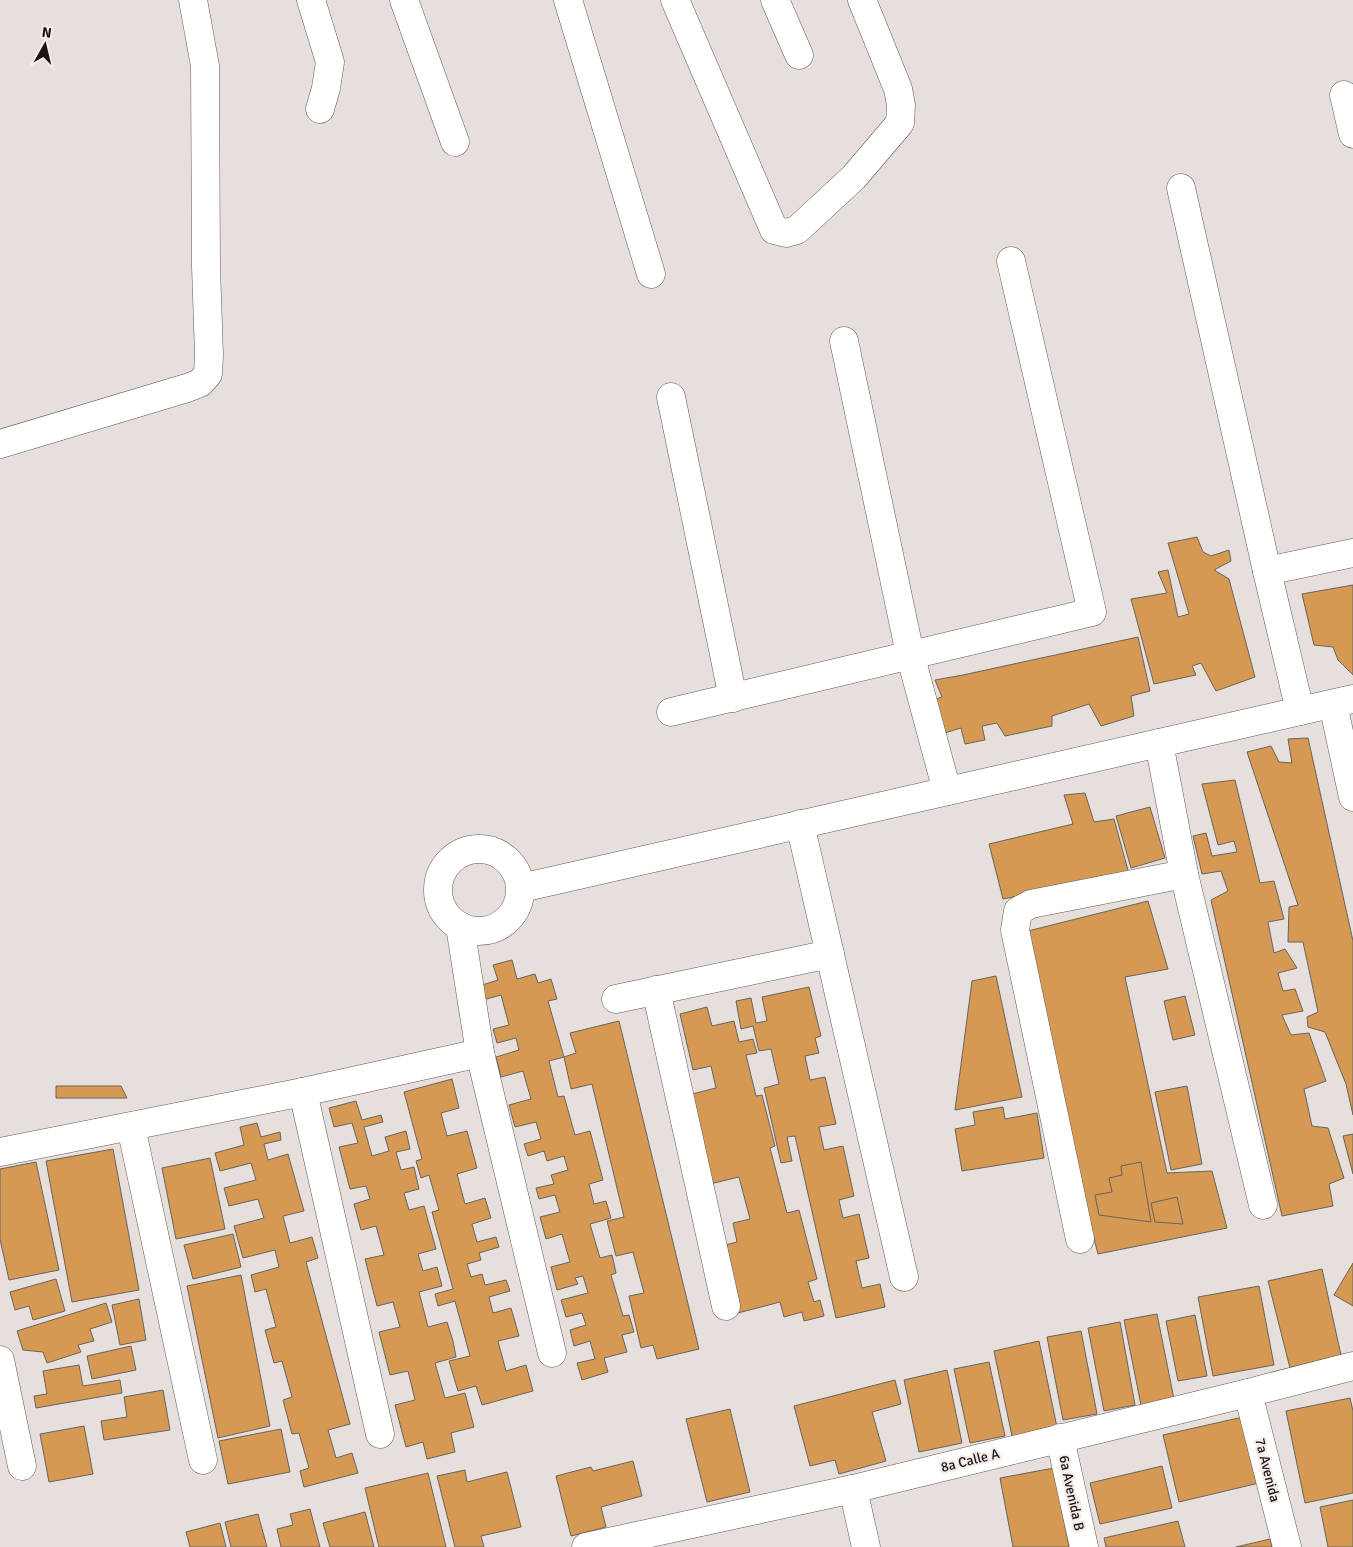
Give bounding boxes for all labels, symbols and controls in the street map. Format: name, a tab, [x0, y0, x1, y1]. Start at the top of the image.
north arrow	[20, 20, 70, 70]
text: N	[41, 24, 53, 42]
street label: 7a Avenida	[1251, 1436, 1284, 1504]
street label: 8a Calle A	[939, 1445, 1002, 1476]
street label: 6a Avenida B	[1055, 1454, 1088, 1532]

